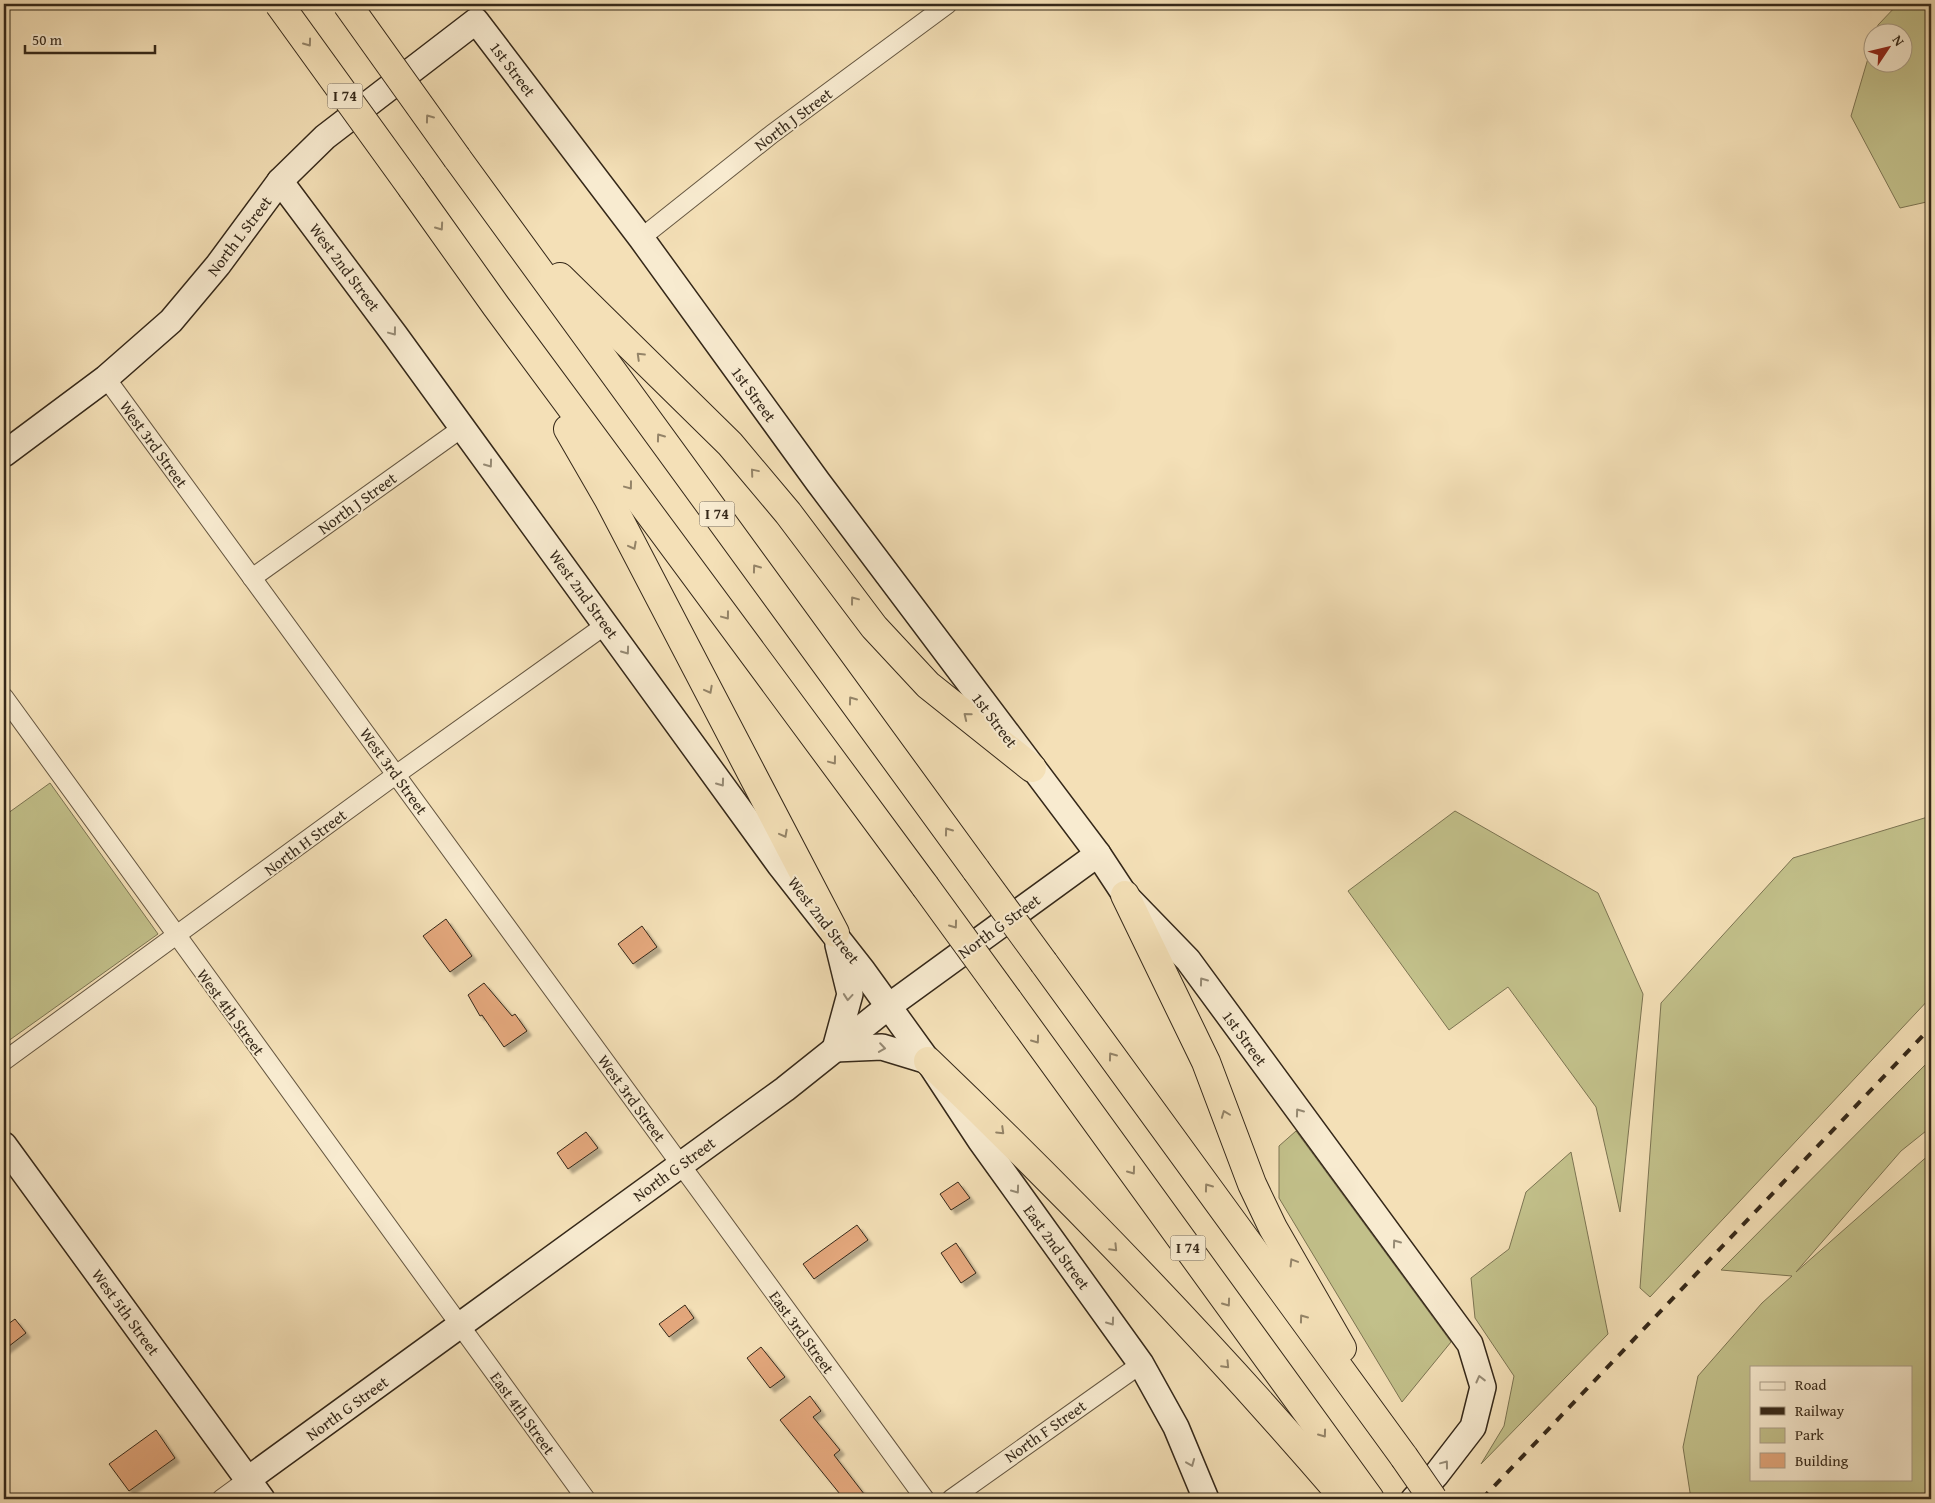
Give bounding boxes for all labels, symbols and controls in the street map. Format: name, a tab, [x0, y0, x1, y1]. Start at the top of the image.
scale bar	[25, 22, 155, 54]
north arrow	[1862, 22, 1912, 72]
text: 50 m	[32, 29, 63, 50]
text: N	[1888, 31, 1910, 51]
street label: 1st Street	[484, 36, 542, 102]
one-way arrow	[302, 37, 310, 46]
street label: North J Street	[749, 81, 837, 156]
road number: I 74	[328, 84, 362, 108]
one-way arrow	[426, 115, 435, 124]
street label: North L Street	[201, 190, 277, 281]
street label: West 2nd Street	[304, 218, 386, 317]
one-way arrow	[434, 221, 443, 231]
one-way arrow	[387, 326, 396, 336]
one-way arrow	[637, 353, 646, 362]
street label: 1st Street	[726, 361, 783, 427]
street label: West 3rd Street	[114, 395, 194, 493]
one-way arrow	[657, 433, 666, 443]
one-way arrow	[483, 458, 492, 468]
street label: North J Street	[313, 466, 402, 540]
one-way arrow	[751, 469, 759, 478]
one-way arrow	[623, 480, 632, 490]
road number: I 74	[700, 502, 734, 526]
one-way arrow	[627, 541, 637, 550]
street label: West 2nd Street	[543, 544, 625, 644]
one-way arrow	[753, 564, 762, 574]
one-way arrow	[851, 597, 859, 606]
one-way arrow	[720, 610, 728, 619]
one-way arrow	[620, 645, 629, 655]
one-way arrow	[703, 685, 713, 694]
street label: 1st Street	[966, 687, 1024, 753]
one-way arrow	[849, 696, 858, 706]
one-way arrow	[963, 712, 972, 721]
street label: West 3rd Street	[354, 722, 434, 820]
one-way arrow	[827, 755, 835, 764]
one-way arrow	[715, 777, 724, 787]
street label: North H Street	[259, 803, 352, 881]
one-way arrow	[945, 828, 953, 837]
one-way arrow	[778, 829, 788, 838]
street label: West 2nd Street	[782, 871, 866, 969]
street label: North G Street	[953, 888, 1045, 964]
one-way arrow	[948, 919, 956, 928]
street label: West 4th Street	[191, 964, 271, 1061]
one-way arrow	[1200, 977, 1209, 987]
one-way arrow	[843, 993, 854, 1001]
street label: 1st Street	[1217, 1005, 1274, 1071]
one-way arrow	[1030, 1034, 1039, 1043]
one-way arrow	[879, 1042, 887, 1053]
street label: West 3rd Street	[592, 1049, 672, 1147]
one-way arrow	[1109, 1052, 1118, 1062]
one-way arrow	[1297, 1109, 1305, 1118]
one-way arrow	[1221, 1111, 1231, 1119]
one-way arrow	[995, 1125, 1004, 1134]
street label: North G Street	[628, 1131, 720, 1207]
one-way arrow	[1126, 1165, 1135, 1175]
one-way arrow	[1010, 1184, 1019, 1194]
one-way arrow	[1205, 1184, 1213, 1193]
street label: East 2nd Street	[1018, 1199, 1096, 1295]
road number: I 74	[1170, 1236, 1206, 1260]
one-way arrow	[1393, 1239, 1402, 1249]
one-way arrow	[1108, 1242, 1117, 1251]
one-way arrow	[1290, 1258, 1300, 1267]
street label: West 5th Street	[86, 1264, 166, 1361]
street label: East 3rd Street	[764, 1285, 841, 1379]
one-way arrow	[1221, 1297, 1230, 1306]
one-way arrow	[1300, 1314, 1309, 1324]
one-way arrow	[1105, 1317, 1114, 1326]
one-way arrow	[1221, 1359, 1230, 1368]
legend	[1750, 1366, 1912, 1480]
street label: East 4th Street	[485, 1367, 562, 1460]
street label: North G Street	[301, 1370, 393, 1446]
text: Road	[1795, 1374, 1826, 1395]
one-way arrow	[1475, 1375, 1486, 1384]
street label: North F Street	[999, 1394, 1091, 1468]
text: Railway	[1795, 1400, 1845, 1421]
text: Park	[1795, 1424, 1824, 1445]
one-way arrow	[1317, 1428, 1326, 1438]
text: Building	[1795, 1450, 1849, 1471]
one-way arrow	[1185, 1458, 1195, 1467]
one-way arrow	[1439, 1461, 1447, 1470]

